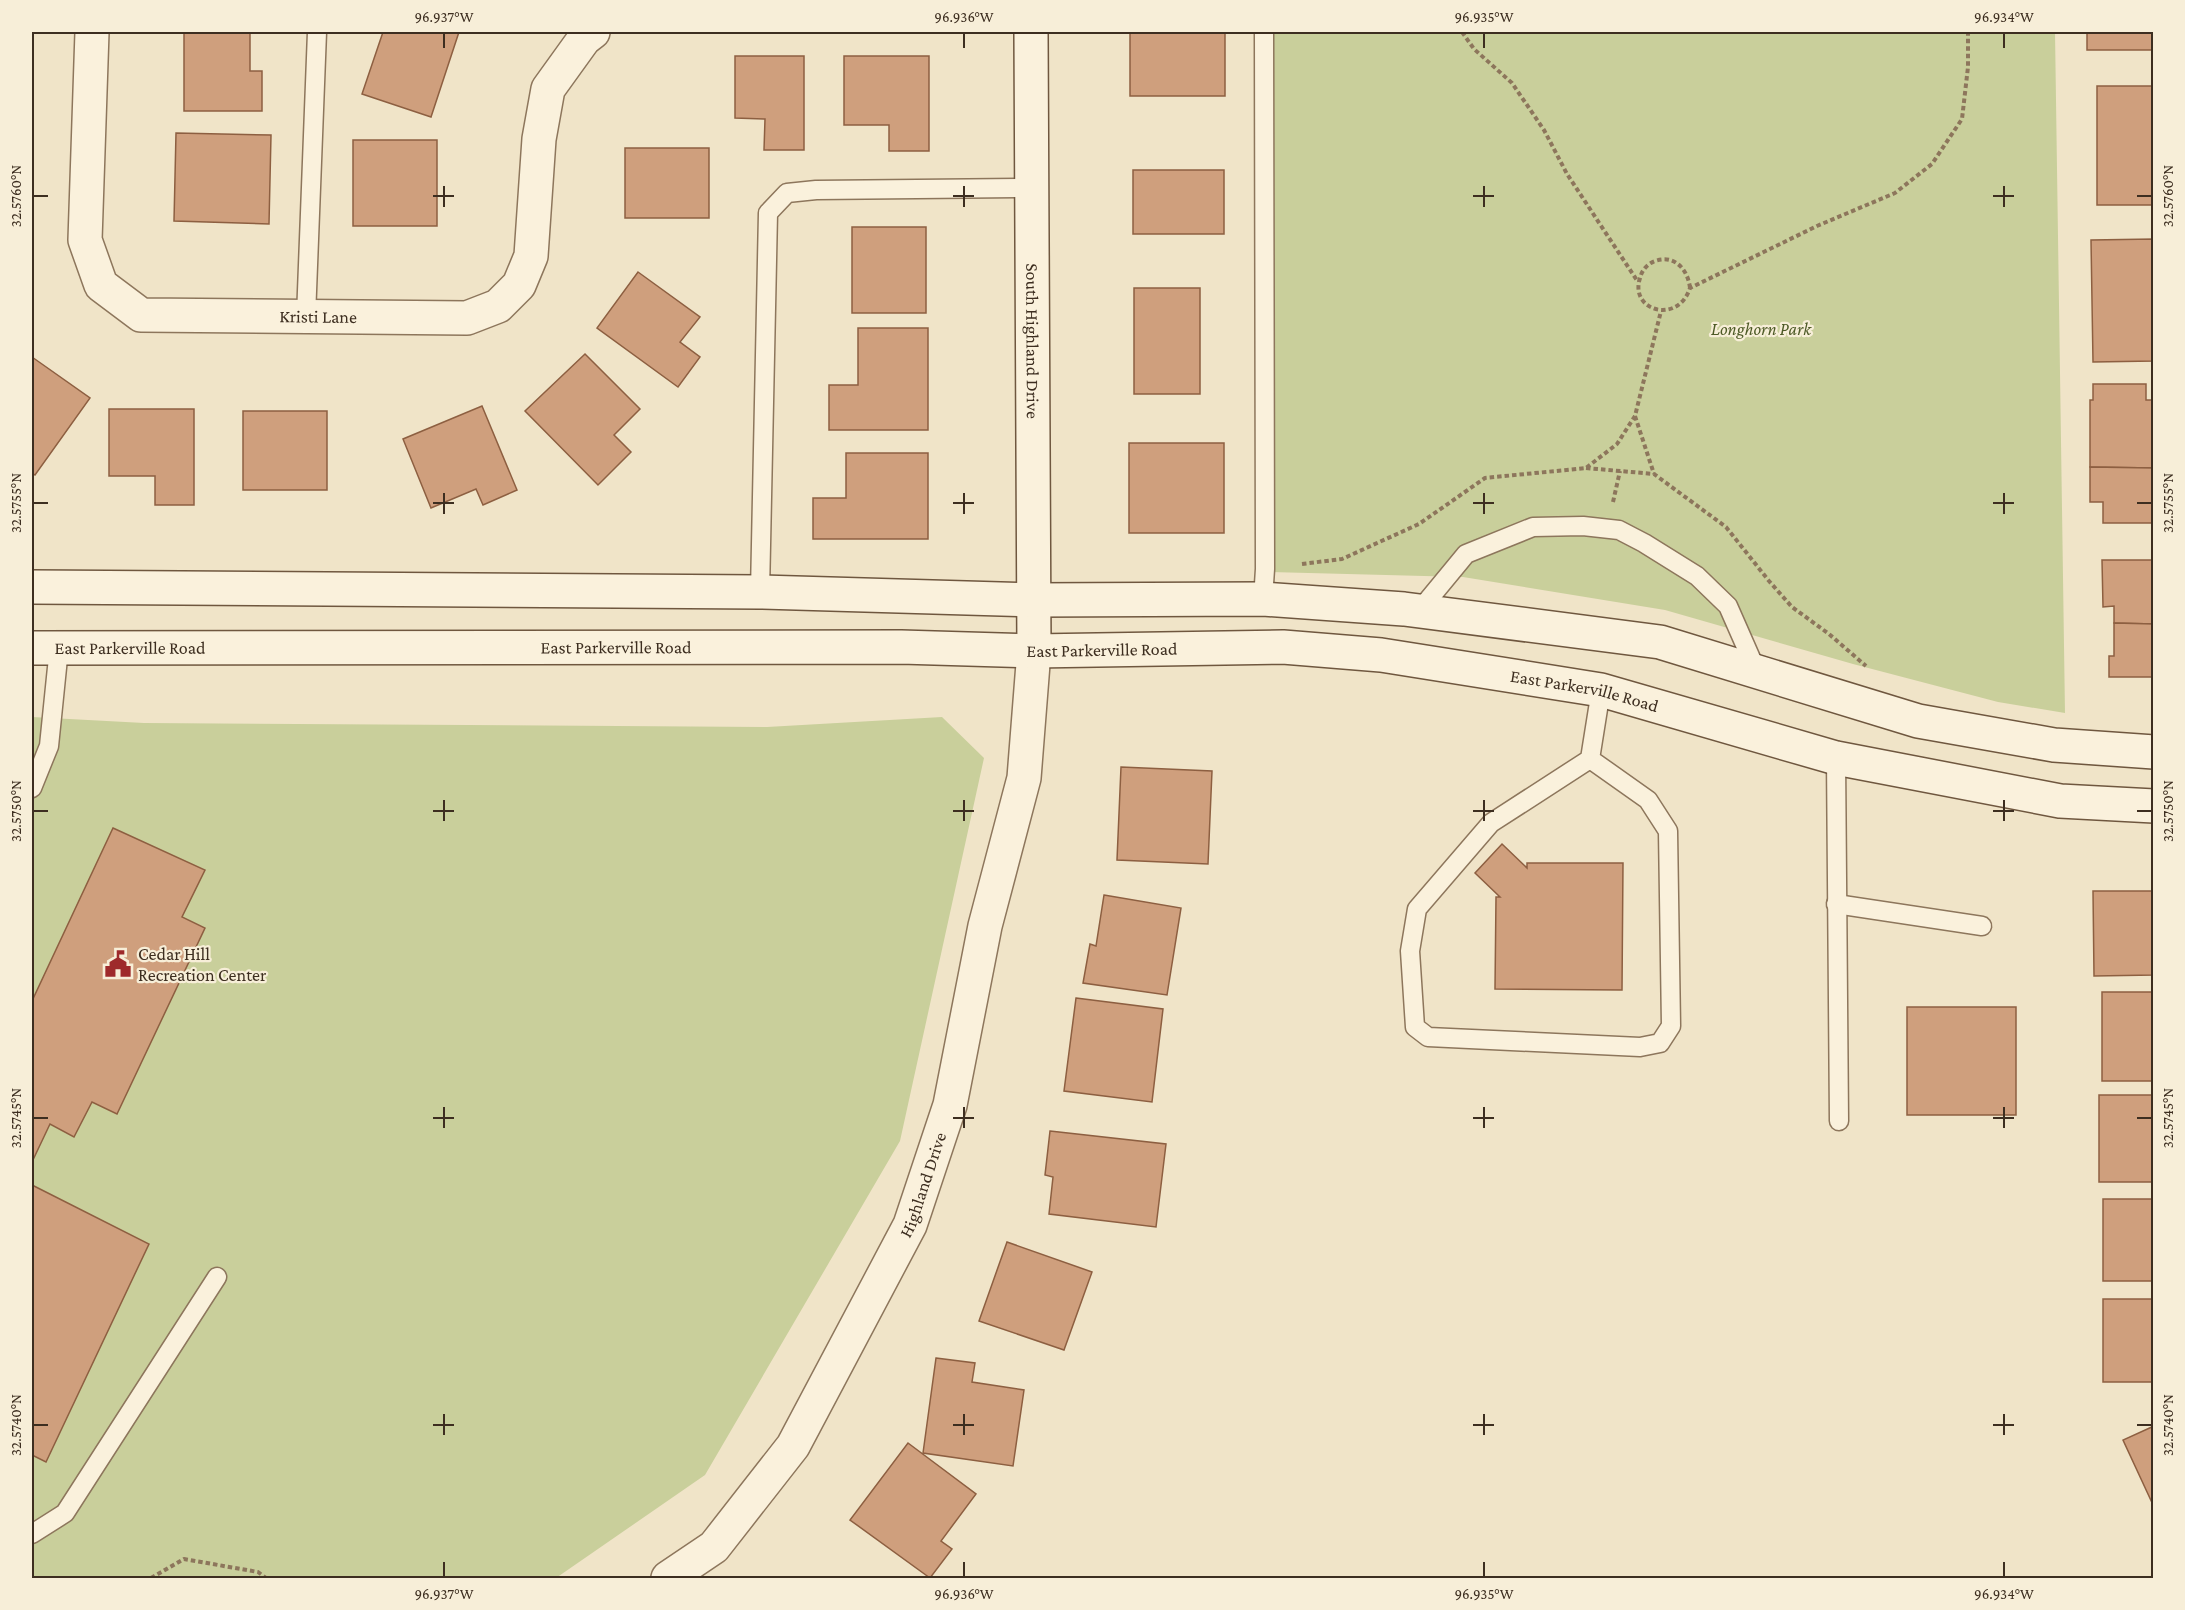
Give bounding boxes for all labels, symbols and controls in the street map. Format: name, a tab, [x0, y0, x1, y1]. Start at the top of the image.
text: 96.937°W	[414, 9, 474, 25]
text: 96.936°W	[934, 9, 994, 25]
text: 96.935°W	[1454, 9, 1514, 25]
text: 96.934°W	[1974, 9, 2034, 25]
text: 32.5760°N	[8, 165, 24, 227]
text: 32.5760°N	[2160, 165, 2176, 227]
street label: South Highland Drive	[1022, 263, 1043, 419]
street label: Kristi Lane	[279, 306, 357, 327]
park label: Longhorn Park	[1711, 319, 1812, 339]
text: 32.5755°N	[8, 473, 24, 533]
text: 32.5755°N	[2160, 473, 2176, 533]
street label: East Parkerville Road	[540, 637, 692, 657]
street label: East Parkerville Road	[54, 638, 206, 658]
street label: East Parkerville Road	[1026, 639, 1178, 661]
street label: East Parkerville Road	[1509, 666, 1661, 716]
text: 32.5750°N	[8, 780, 24, 842]
text: 32.5750°N	[2160, 780, 2176, 842]
place label: Cedar Hill Recreation Center	[138, 944, 267, 985]
public building icon: Cedar Hill Recreation Center	[103, 949, 133, 979]
text: 32.5745°N	[8, 1088, 24, 1148]
text: 32.5745°N	[2160, 1088, 2176, 1148]
street label: Highland Drive	[895, 1130, 950, 1241]
text: 32.5740°N	[8, 1394, 24, 1456]
text: 32.5740°N	[2160, 1394, 2176, 1456]
text: 96.937°W	[414, 1586, 474, 1602]
text: 96.936°W	[934, 1586, 994, 1602]
text: 96.935°W	[1454, 1586, 1514, 1602]
text: 96.934°W	[1974, 1586, 2034, 1602]

